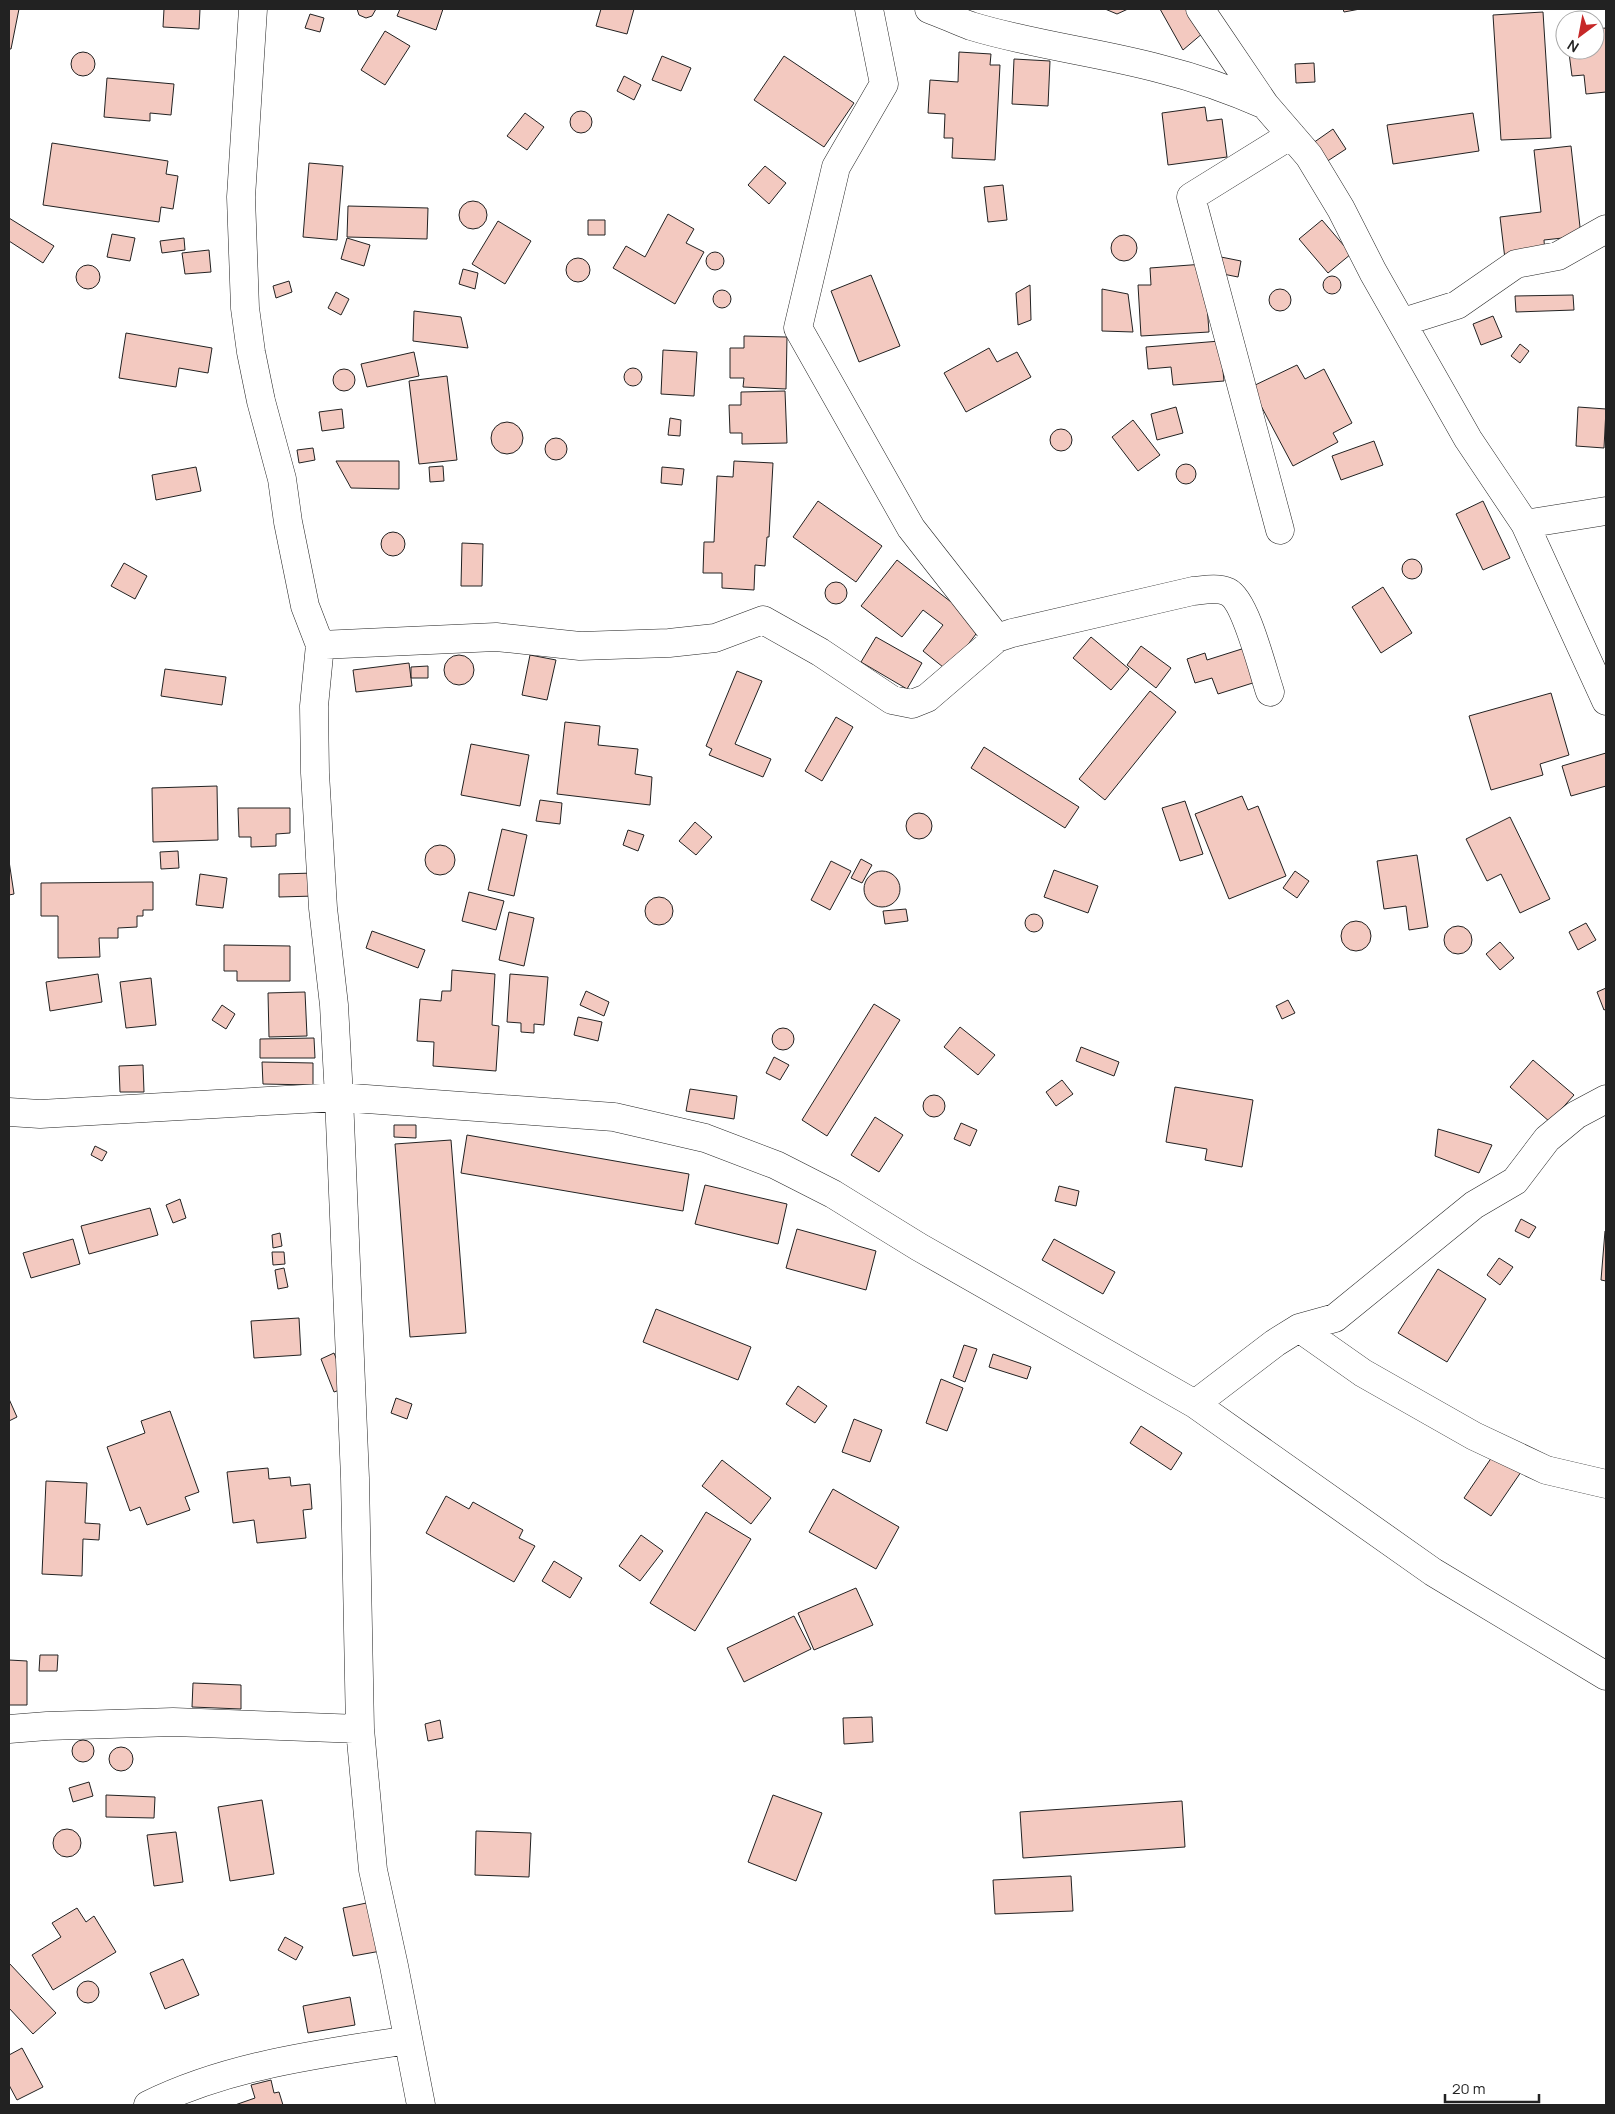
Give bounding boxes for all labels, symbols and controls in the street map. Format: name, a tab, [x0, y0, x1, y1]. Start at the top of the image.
north arrow	[1555, 10, 1605, 60]
text: N	[1564, 36, 1582, 57]
scale bar	[1445, 2072, 1539, 2104]
text: 20 m	[1452, 2078, 1485, 2099]

